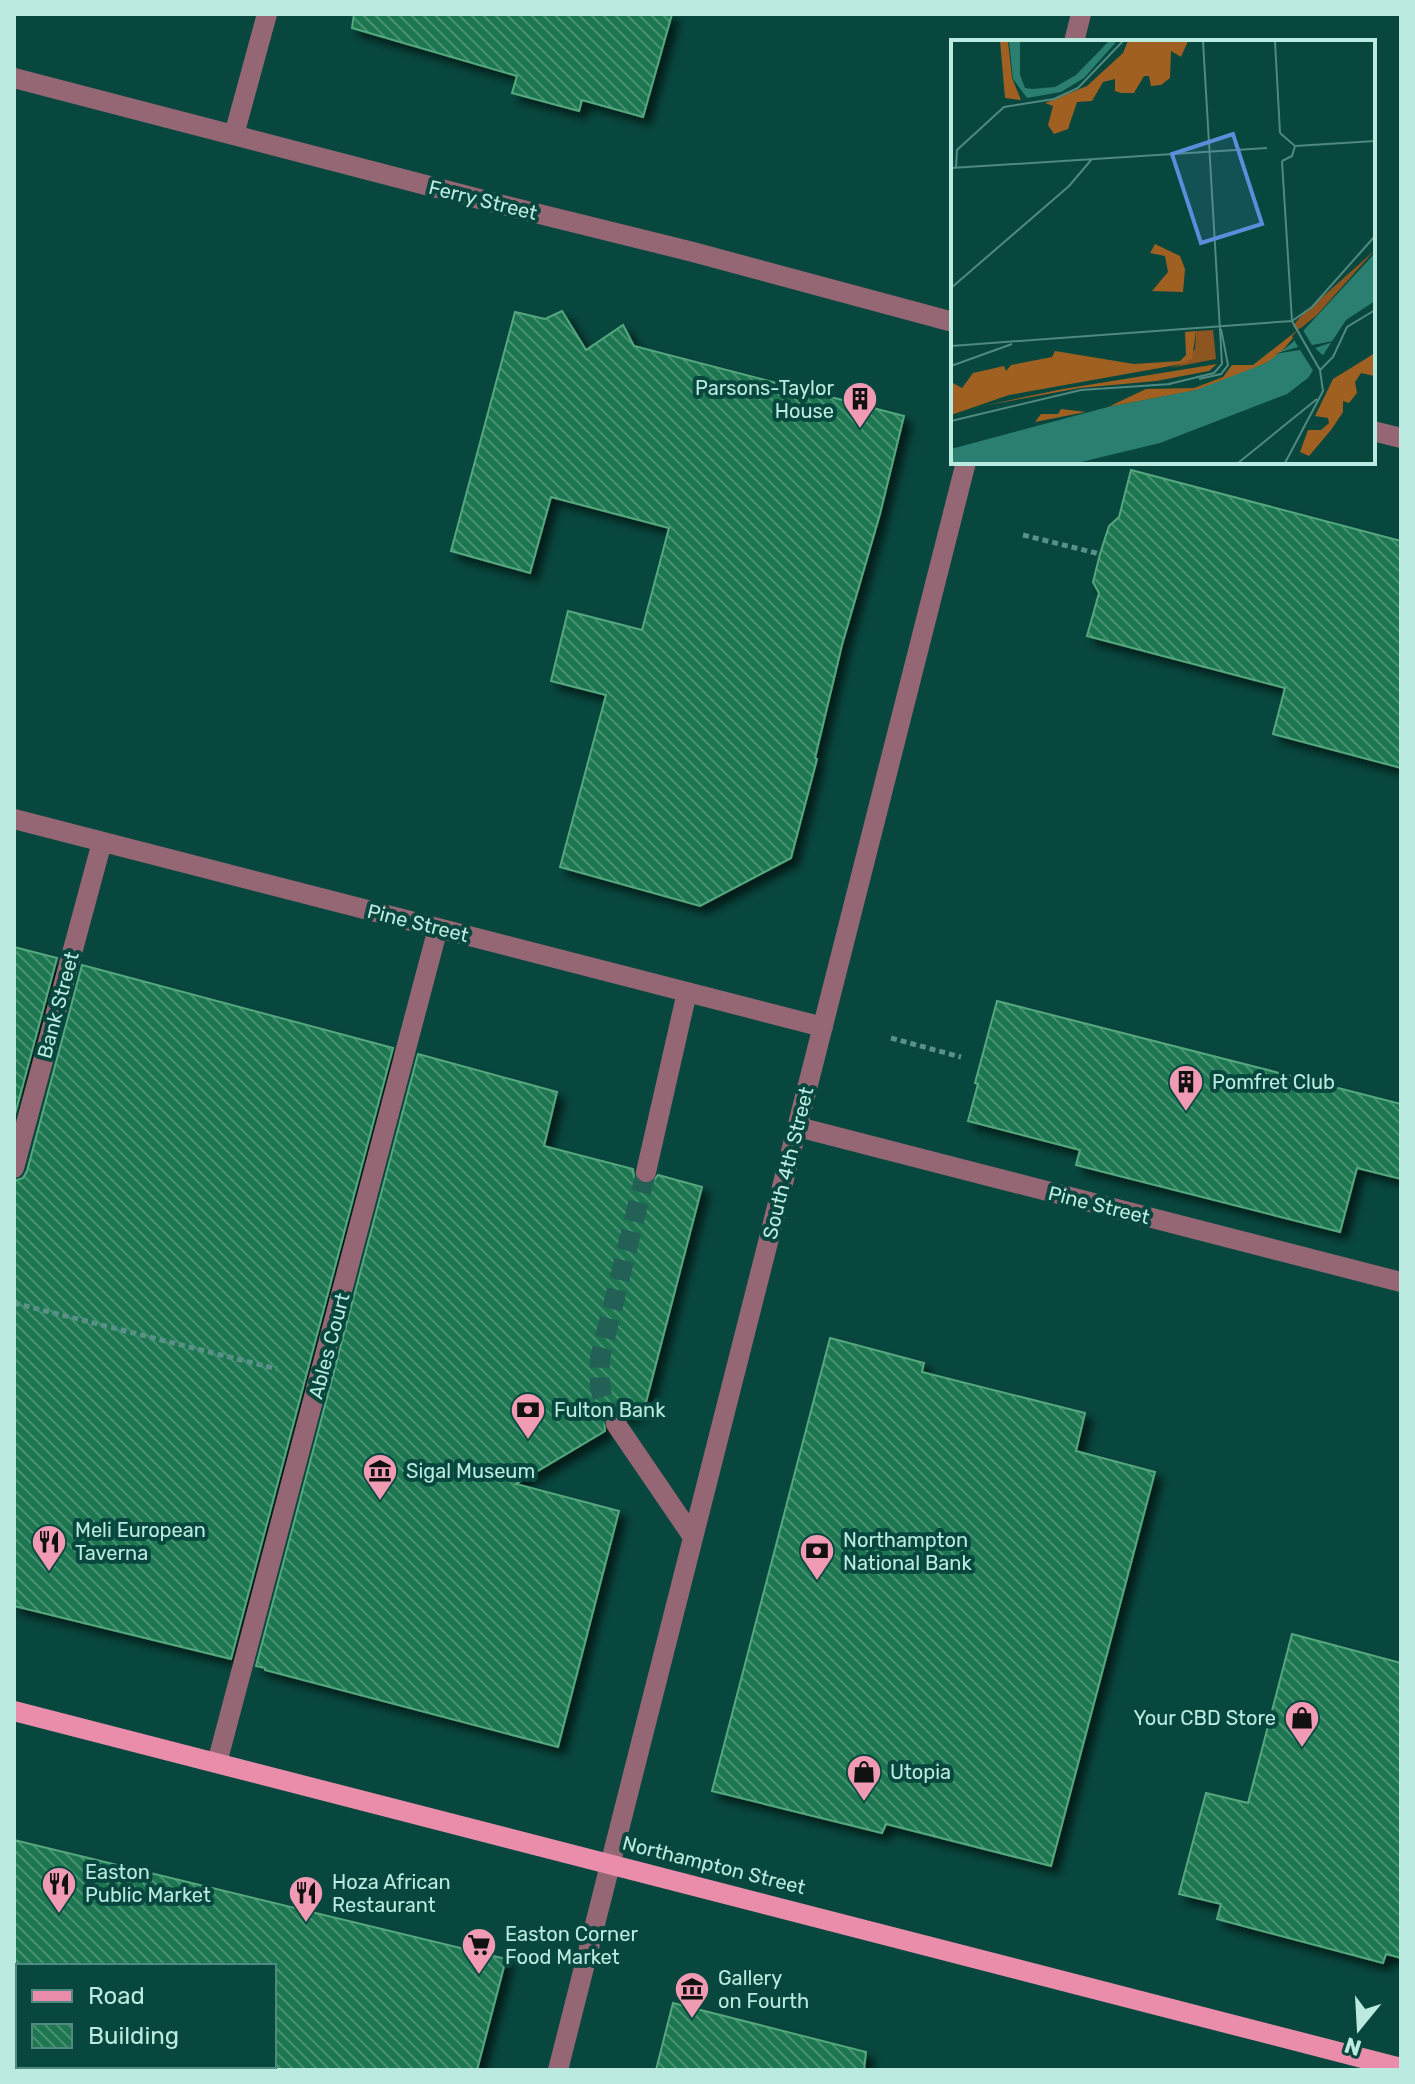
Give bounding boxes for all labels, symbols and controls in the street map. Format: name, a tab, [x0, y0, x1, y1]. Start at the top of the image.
inset map	[951, 40, 1375, 464]
street label: Ferry Street	[426, 175, 540, 225]
place label: Parsons-Taylor House	[695, 376, 834, 423]
building icon: Parsons-Taylor House	[841, 380, 879, 430]
street label: Pine Street	[365, 899, 471, 947]
street label: Bank Street	[32, 949, 84, 1061]
building icon: Pomfret Club	[1167, 1063, 1205, 1113]
place label: Pomfret Club	[1212, 1070, 1335, 1094]
street label: South 4th Street	[757, 1084, 819, 1242]
street label: Pine Street	[1046, 1181, 1152, 1229]
street label: Ables Court	[303, 1290, 355, 1402]
bank icon: Fulton Bank	[509, 1391, 547, 1441]
place label: Fulton Bank	[554, 1398, 666, 1422]
museum icon: Sigal Museum	[361, 1452, 399, 1502]
place label: Sigal Museum	[406, 1459, 535, 1483]
place label: Meli European Taverna	[75, 1518, 206, 1565]
restaurant icon: Meli European Taverna	[30, 1523, 68, 1573]
place label: Northampton National Bank	[843, 1528, 972, 1575]
bank icon: Northampton National Bank	[798, 1532, 836, 1582]
shop icon: Your CBD Store	[1283, 1699, 1321, 1749]
place label: Your CBD Store	[1133, 1706, 1276, 1730]
shop icon: Utopia	[845, 1753, 883, 1803]
place label: Utopia	[890, 1760, 951, 1784]
street label: Northampton Street	[620, 1831, 808, 1899]
place label: Easton Public Market	[85, 1860, 211, 1907]
restaurant icon: Easton Public Market	[40, 1865, 78, 1915]
place label: Hoza African Restaurant	[332, 1870, 451, 1917]
restaurant icon: Hoza African Restaurant	[287, 1874, 325, 1924]
place label: Easton Corner Food Market	[505, 1922, 638, 1969]
supermarket icon: Easton Corner Food Market	[460, 1926, 498, 1976]
legend	[16, 1964, 276, 2068]
place label: Gallery on Fourth	[718, 1966, 809, 2013]
museum icon: Gallery on Fourth	[673, 1970, 711, 2020]
text: Road	[88, 1982, 145, 2010]
north arrow	[1319, 1988, 1399, 2068]
text: Building	[88, 2022, 179, 2050]
text: N	[1341, 2031, 1365, 2062]

